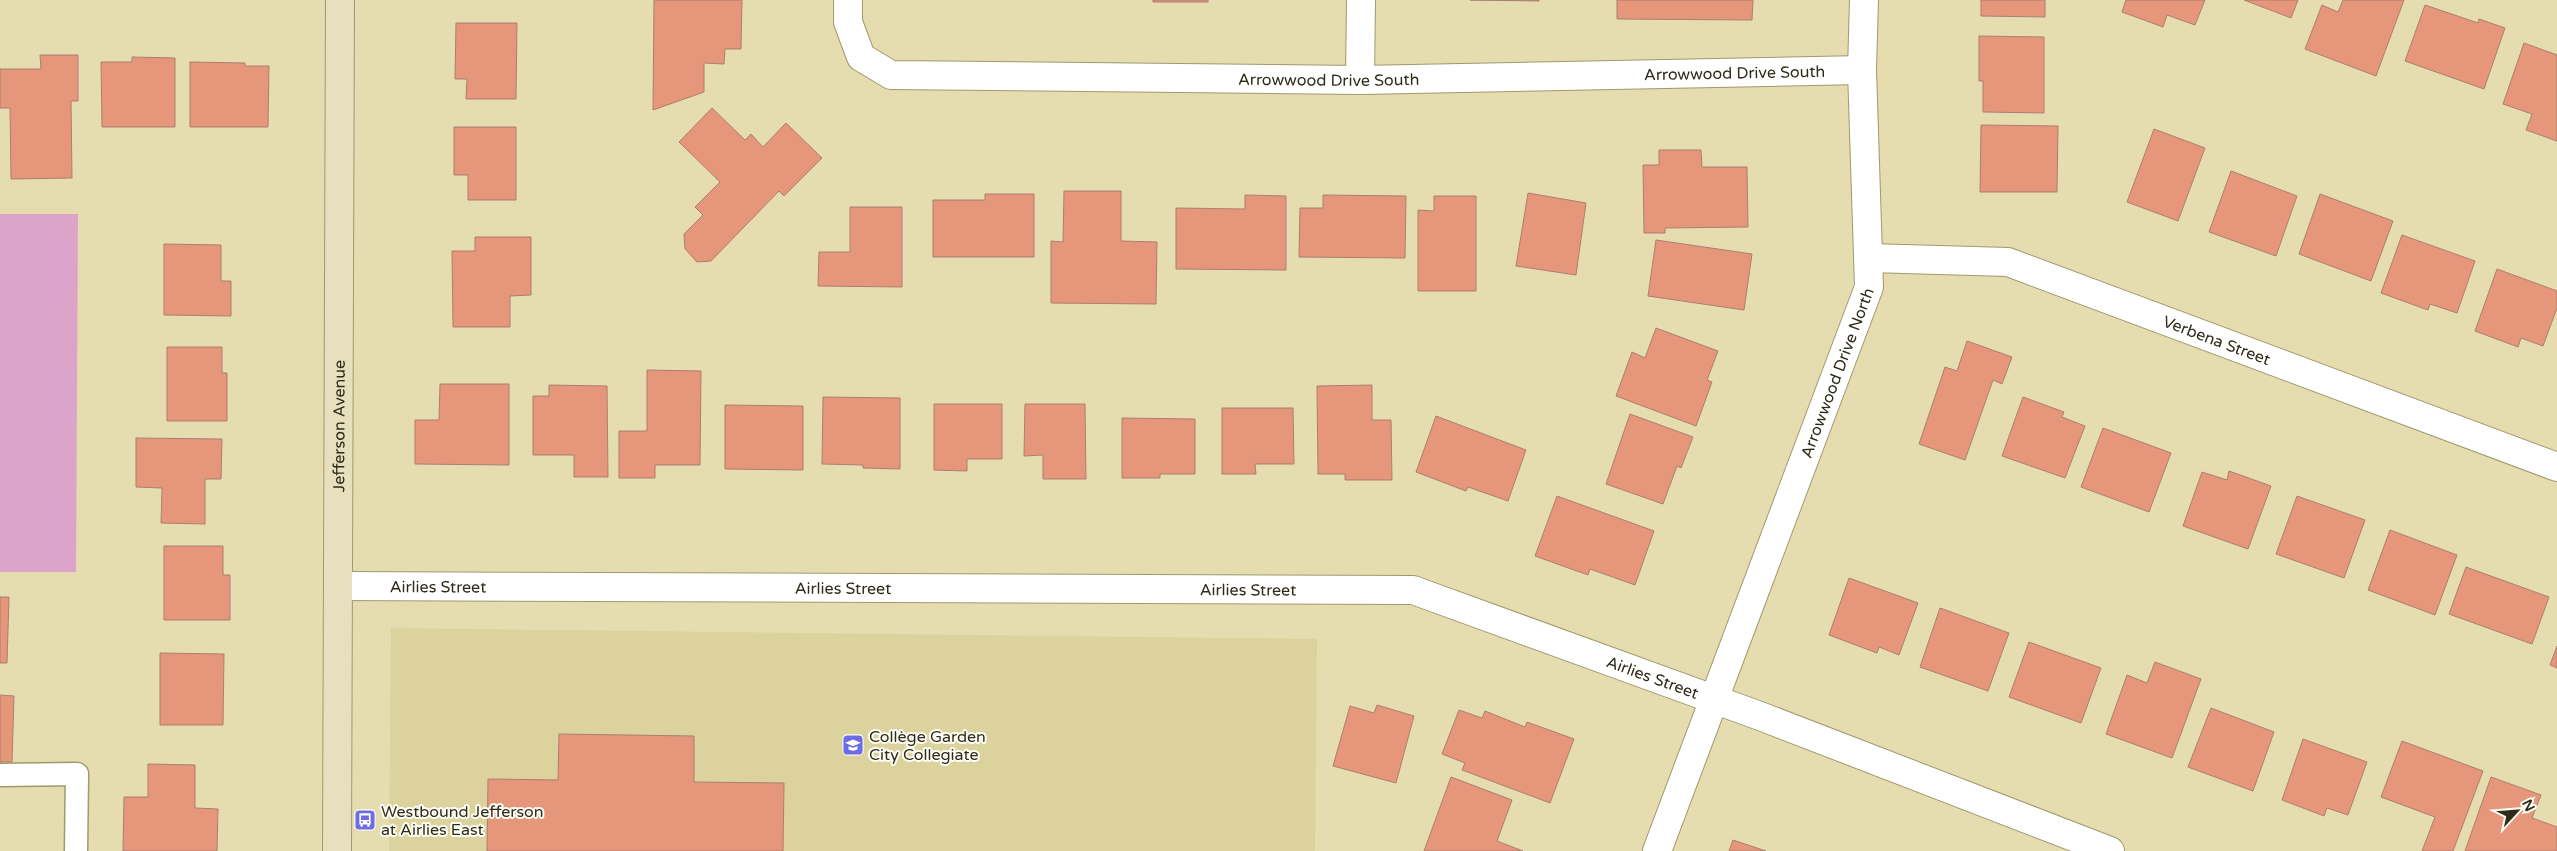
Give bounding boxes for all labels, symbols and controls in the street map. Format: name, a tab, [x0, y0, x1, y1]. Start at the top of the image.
street label: Arrowwood Drive South	[1644, 62, 1825, 85]
street label: Arrowwood Drive South	[1238, 70, 1420, 91]
street label: Arrowwood Drive North	[1797, 285, 1879, 461]
street label: Verbena Street	[2160, 312, 2273, 370]
street label: Jefferson Avenue	[329, 360, 350, 492]
street label: Airlies Street	[390, 577, 486, 598]
street label: Airlies Street	[795, 579, 891, 599]
street label: Airlies Street	[1200, 580, 1296, 601]
street label: Airlies Street	[1604, 652, 1701, 704]
place label: Collège Garden City Collegiate	[869, 727, 986, 765]
school or university icon: Collège Garden City Collegiate	[841, 733, 865, 757]
north arrow	[2492, 786, 2542, 836]
text: N	[2518, 797, 2538, 814]
place label: Westbound Jefferson at Airlies East	[381, 802, 544, 840]
bus stop icon: Westbound Jefferson at Airlies East	[353, 808, 377, 832]

